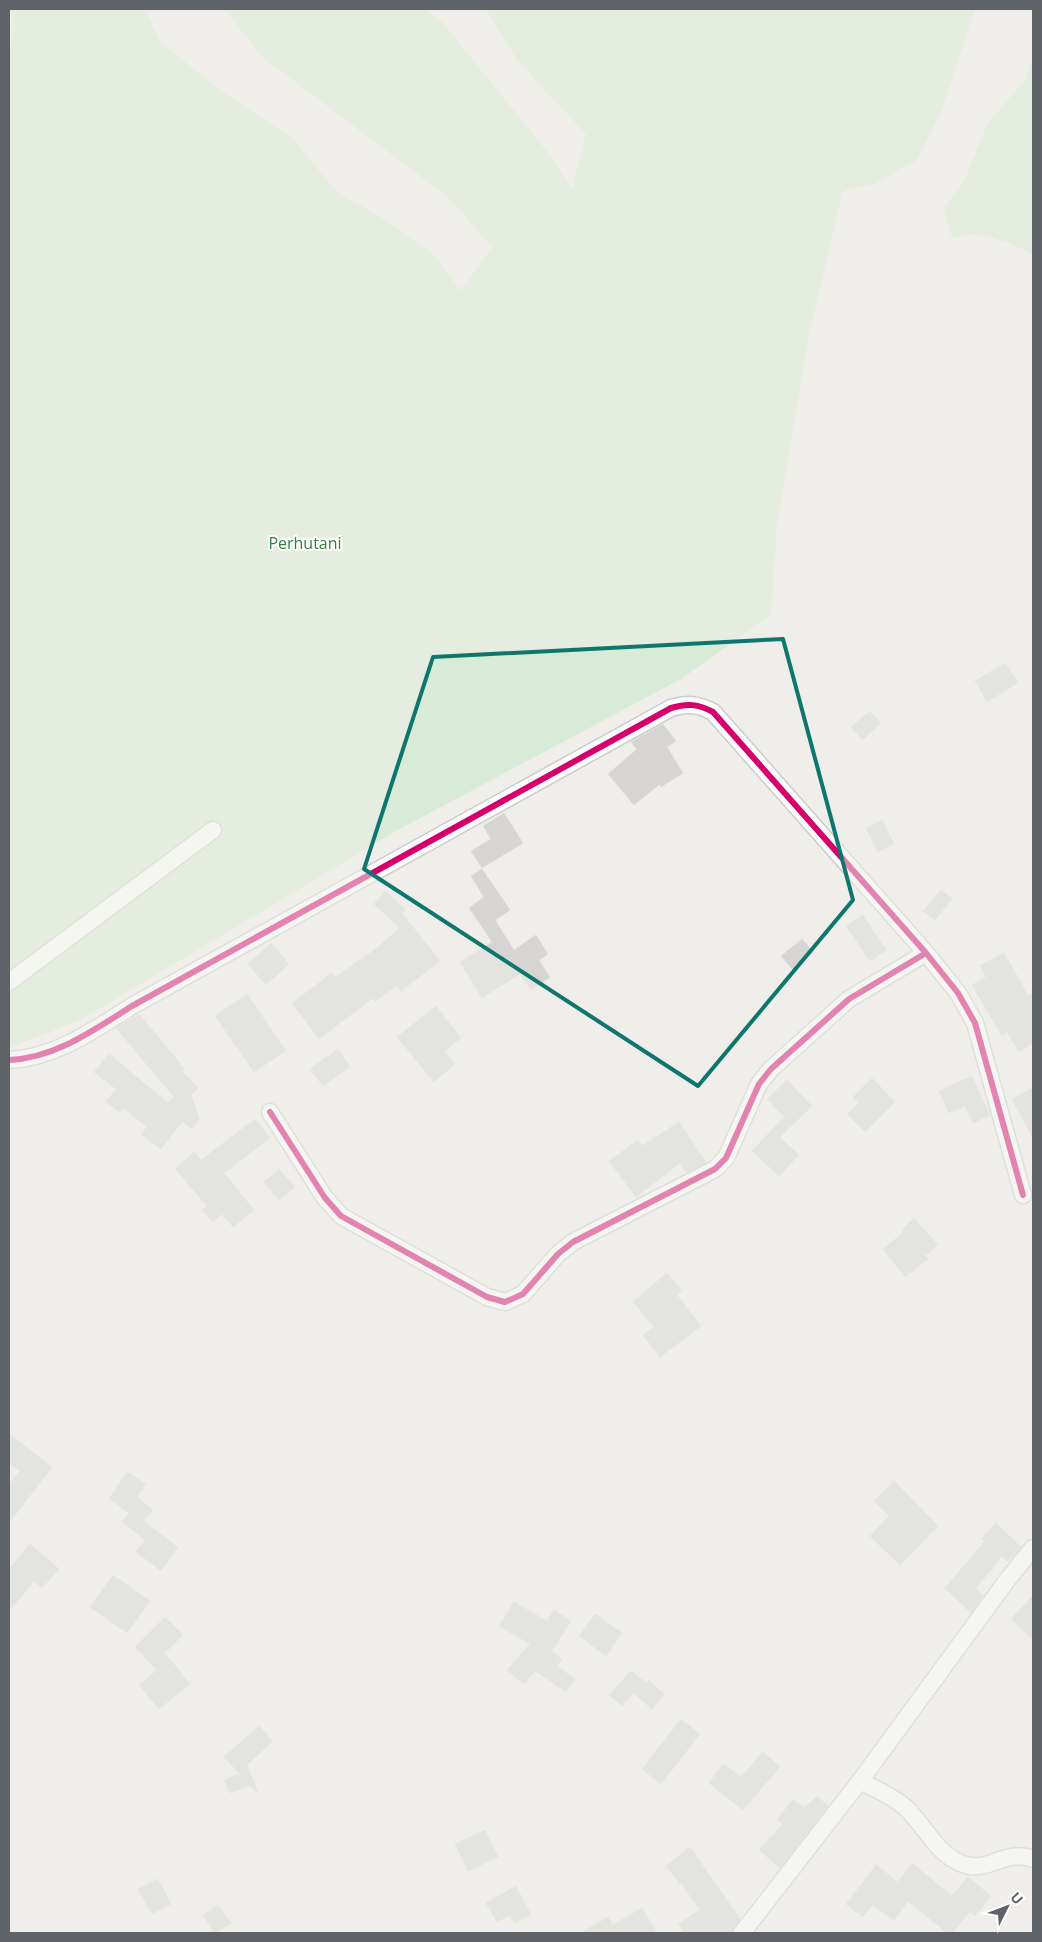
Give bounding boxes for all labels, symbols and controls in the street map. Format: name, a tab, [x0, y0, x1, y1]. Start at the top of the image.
park label: Perhutani	[268, 532, 342, 554]
north arrow	[982, 1882, 1032, 1932]
text: U	[1006, 1888, 1028, 1908]

